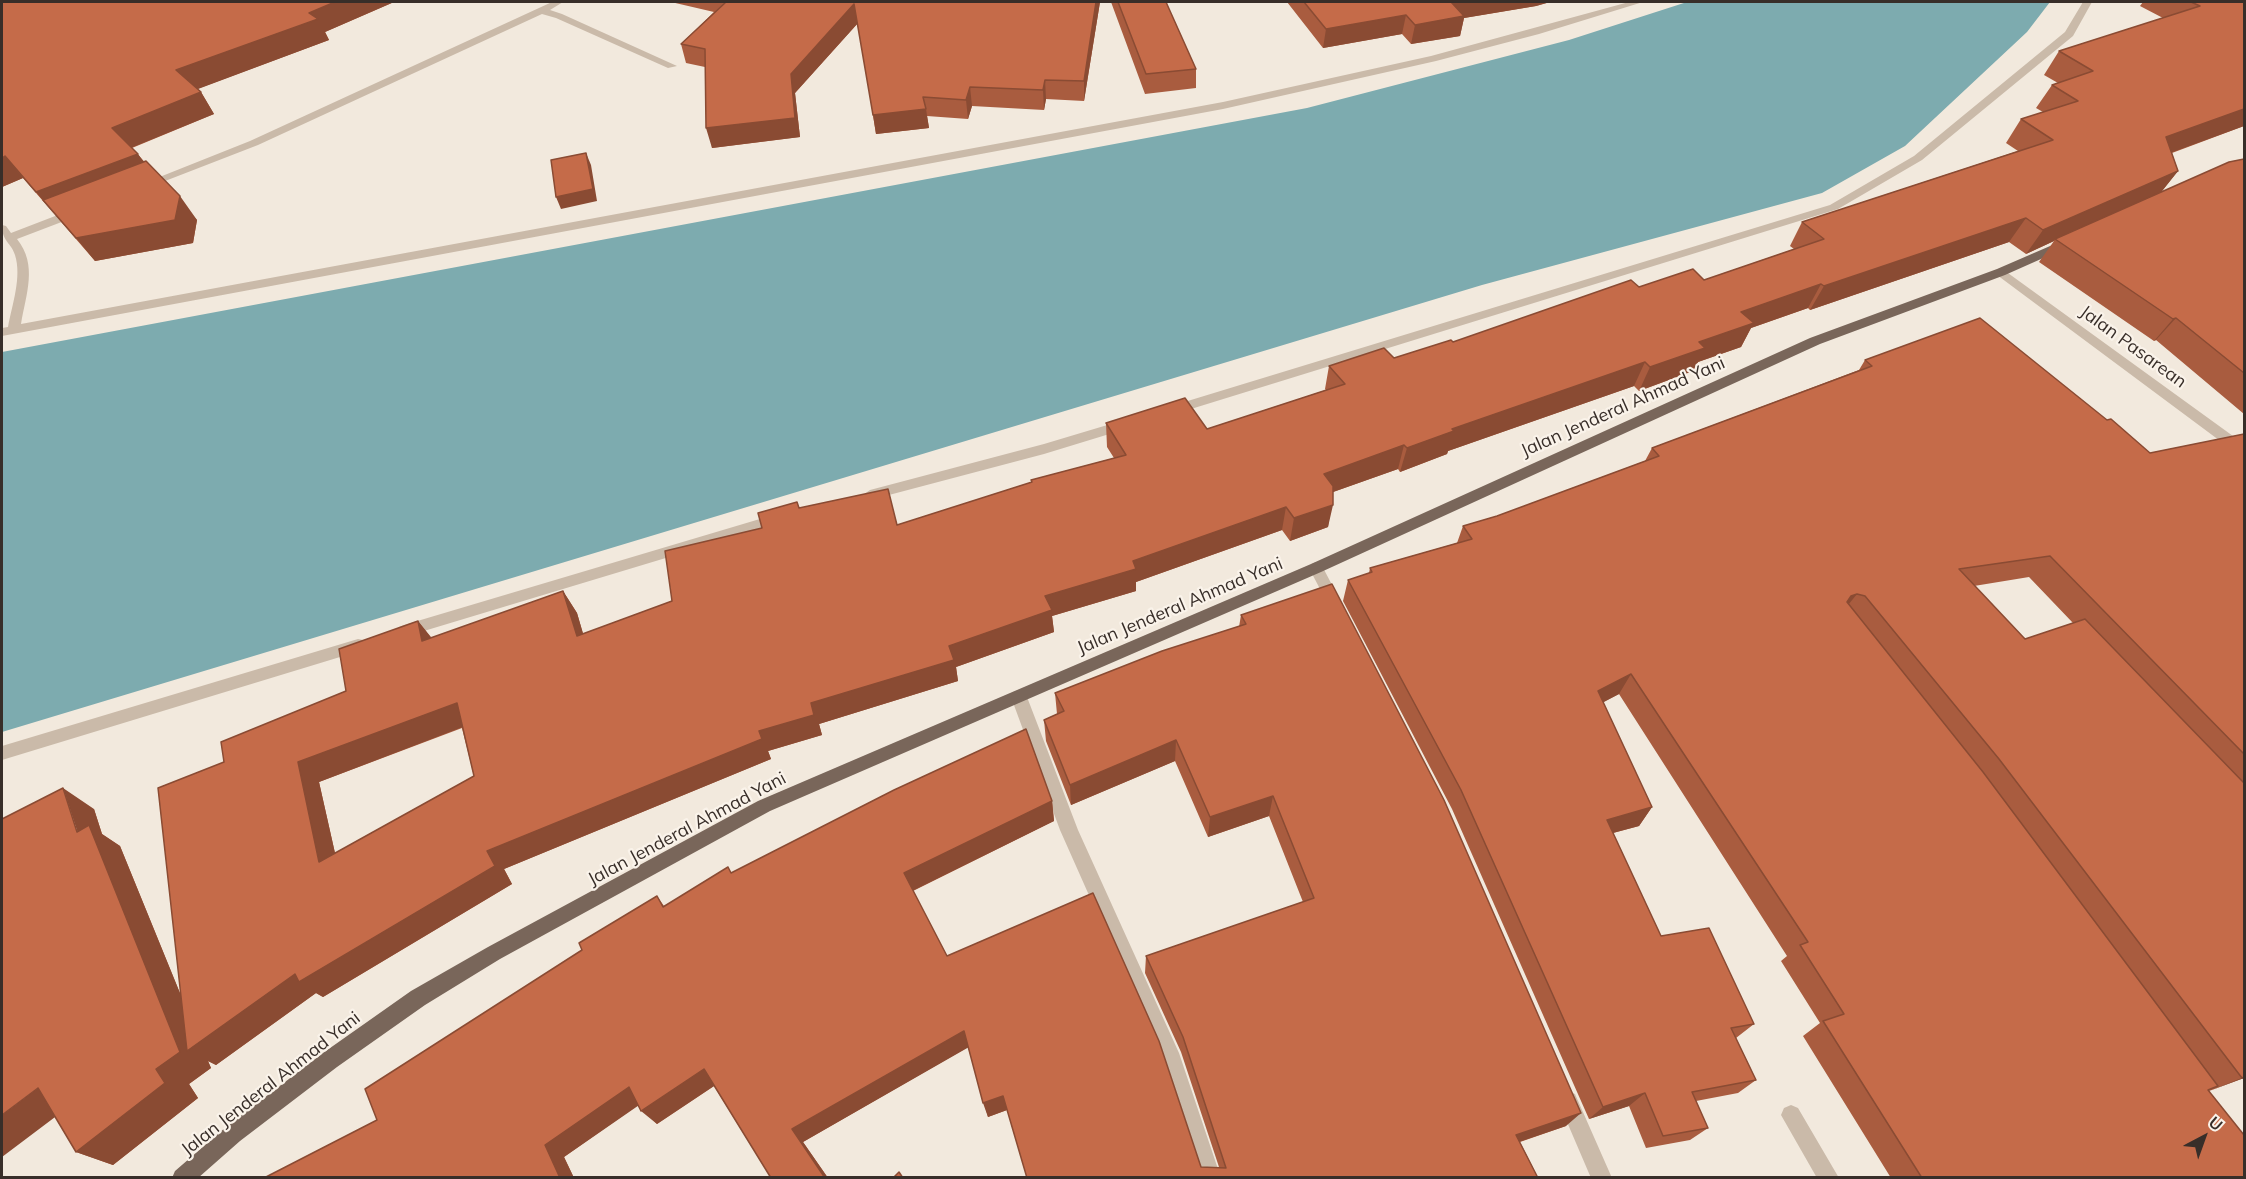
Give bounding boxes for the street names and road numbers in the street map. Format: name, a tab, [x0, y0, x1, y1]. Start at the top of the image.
street label: Jalan Pasarean	[2076, 301, 2190, 393]
street label: Jalan Jenderal Ahmad Yani	[1518, 352, 1728, 462]
street label: Jalan Jenderal Ahmad Yani	[1074, 553, 1286, 659]
street label: Jalan Jenderal Ahmad Yani	[584, 768, 790, 890]
street label: Jalan Jenderal Ahmad Yani	[177, 1007, 365, 1161]

